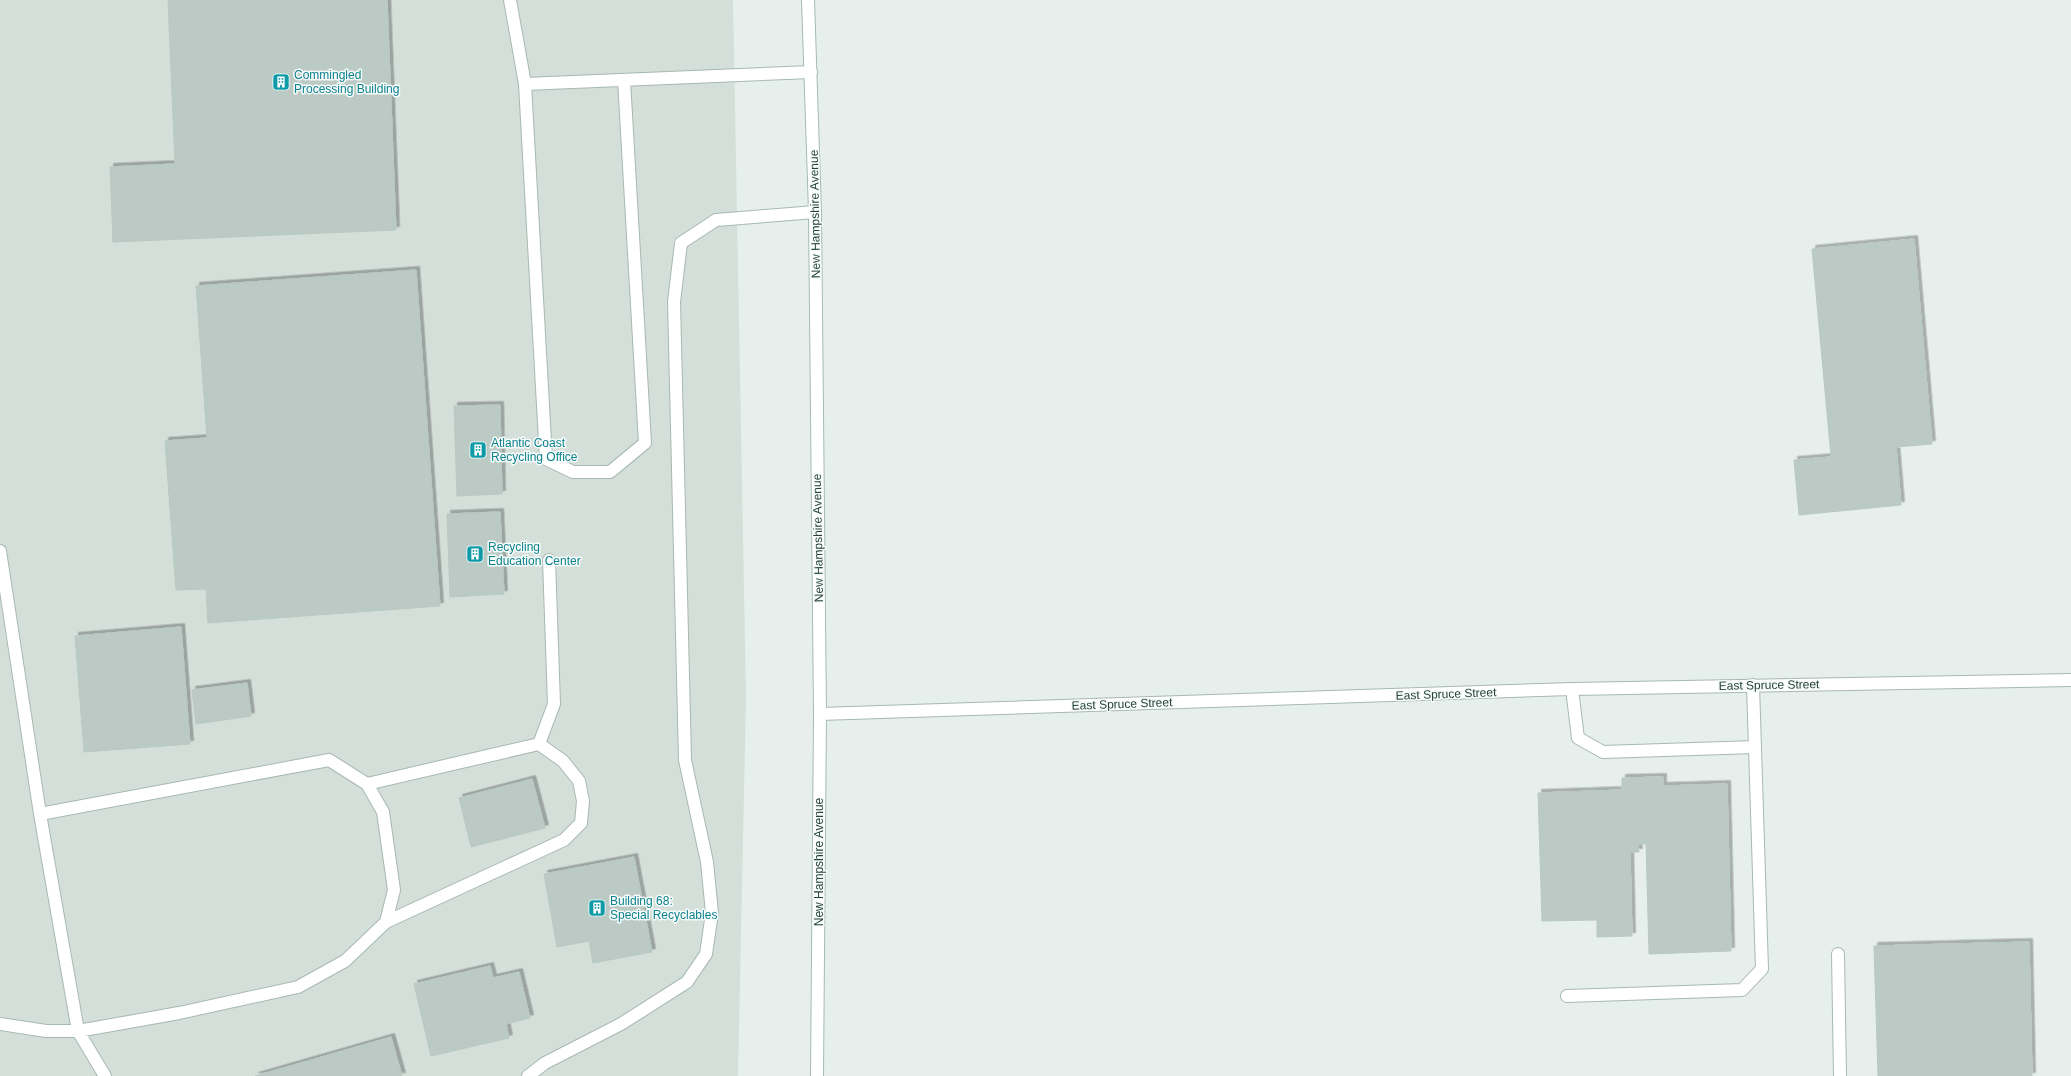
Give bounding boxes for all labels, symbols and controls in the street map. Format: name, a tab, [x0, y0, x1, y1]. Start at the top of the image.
place label: Commingled Processing Building	[294, 68, 399, 96]
building icon: Commingled Processing Building	[271, 72, 291, 92]
street label: New Hampshire Avenue	[807, 149, 823, 278]
place label: Atlantic Coast Recycling Office	[491, 436, 578, 464]
building icon: Atlantic Coast Recycling Office	[468, 440, 488, 460]
street label: New Hampshire Avenue	[810, 473, 826, 602]
place label: Recycling Education Center	[488, 540, 581, 568]
building icon: Recycling Education Center	[465, 544, 485, 564]
street label: East Spruce Street	[1719, 677, 1820, 693]
street label: East Spruce Street	[1395, 685, 1497, 703]
street label: East Spruce Street	[1071, 695, 1173, 713]
street label: New Hampshire Avenue	[812, 797, 826, 926]
place label: Building 68: Special Recyclables	[610, 894, 717, 922]
building icon: Building 68: Special Recyclables	[587, 898, 607, 918]

